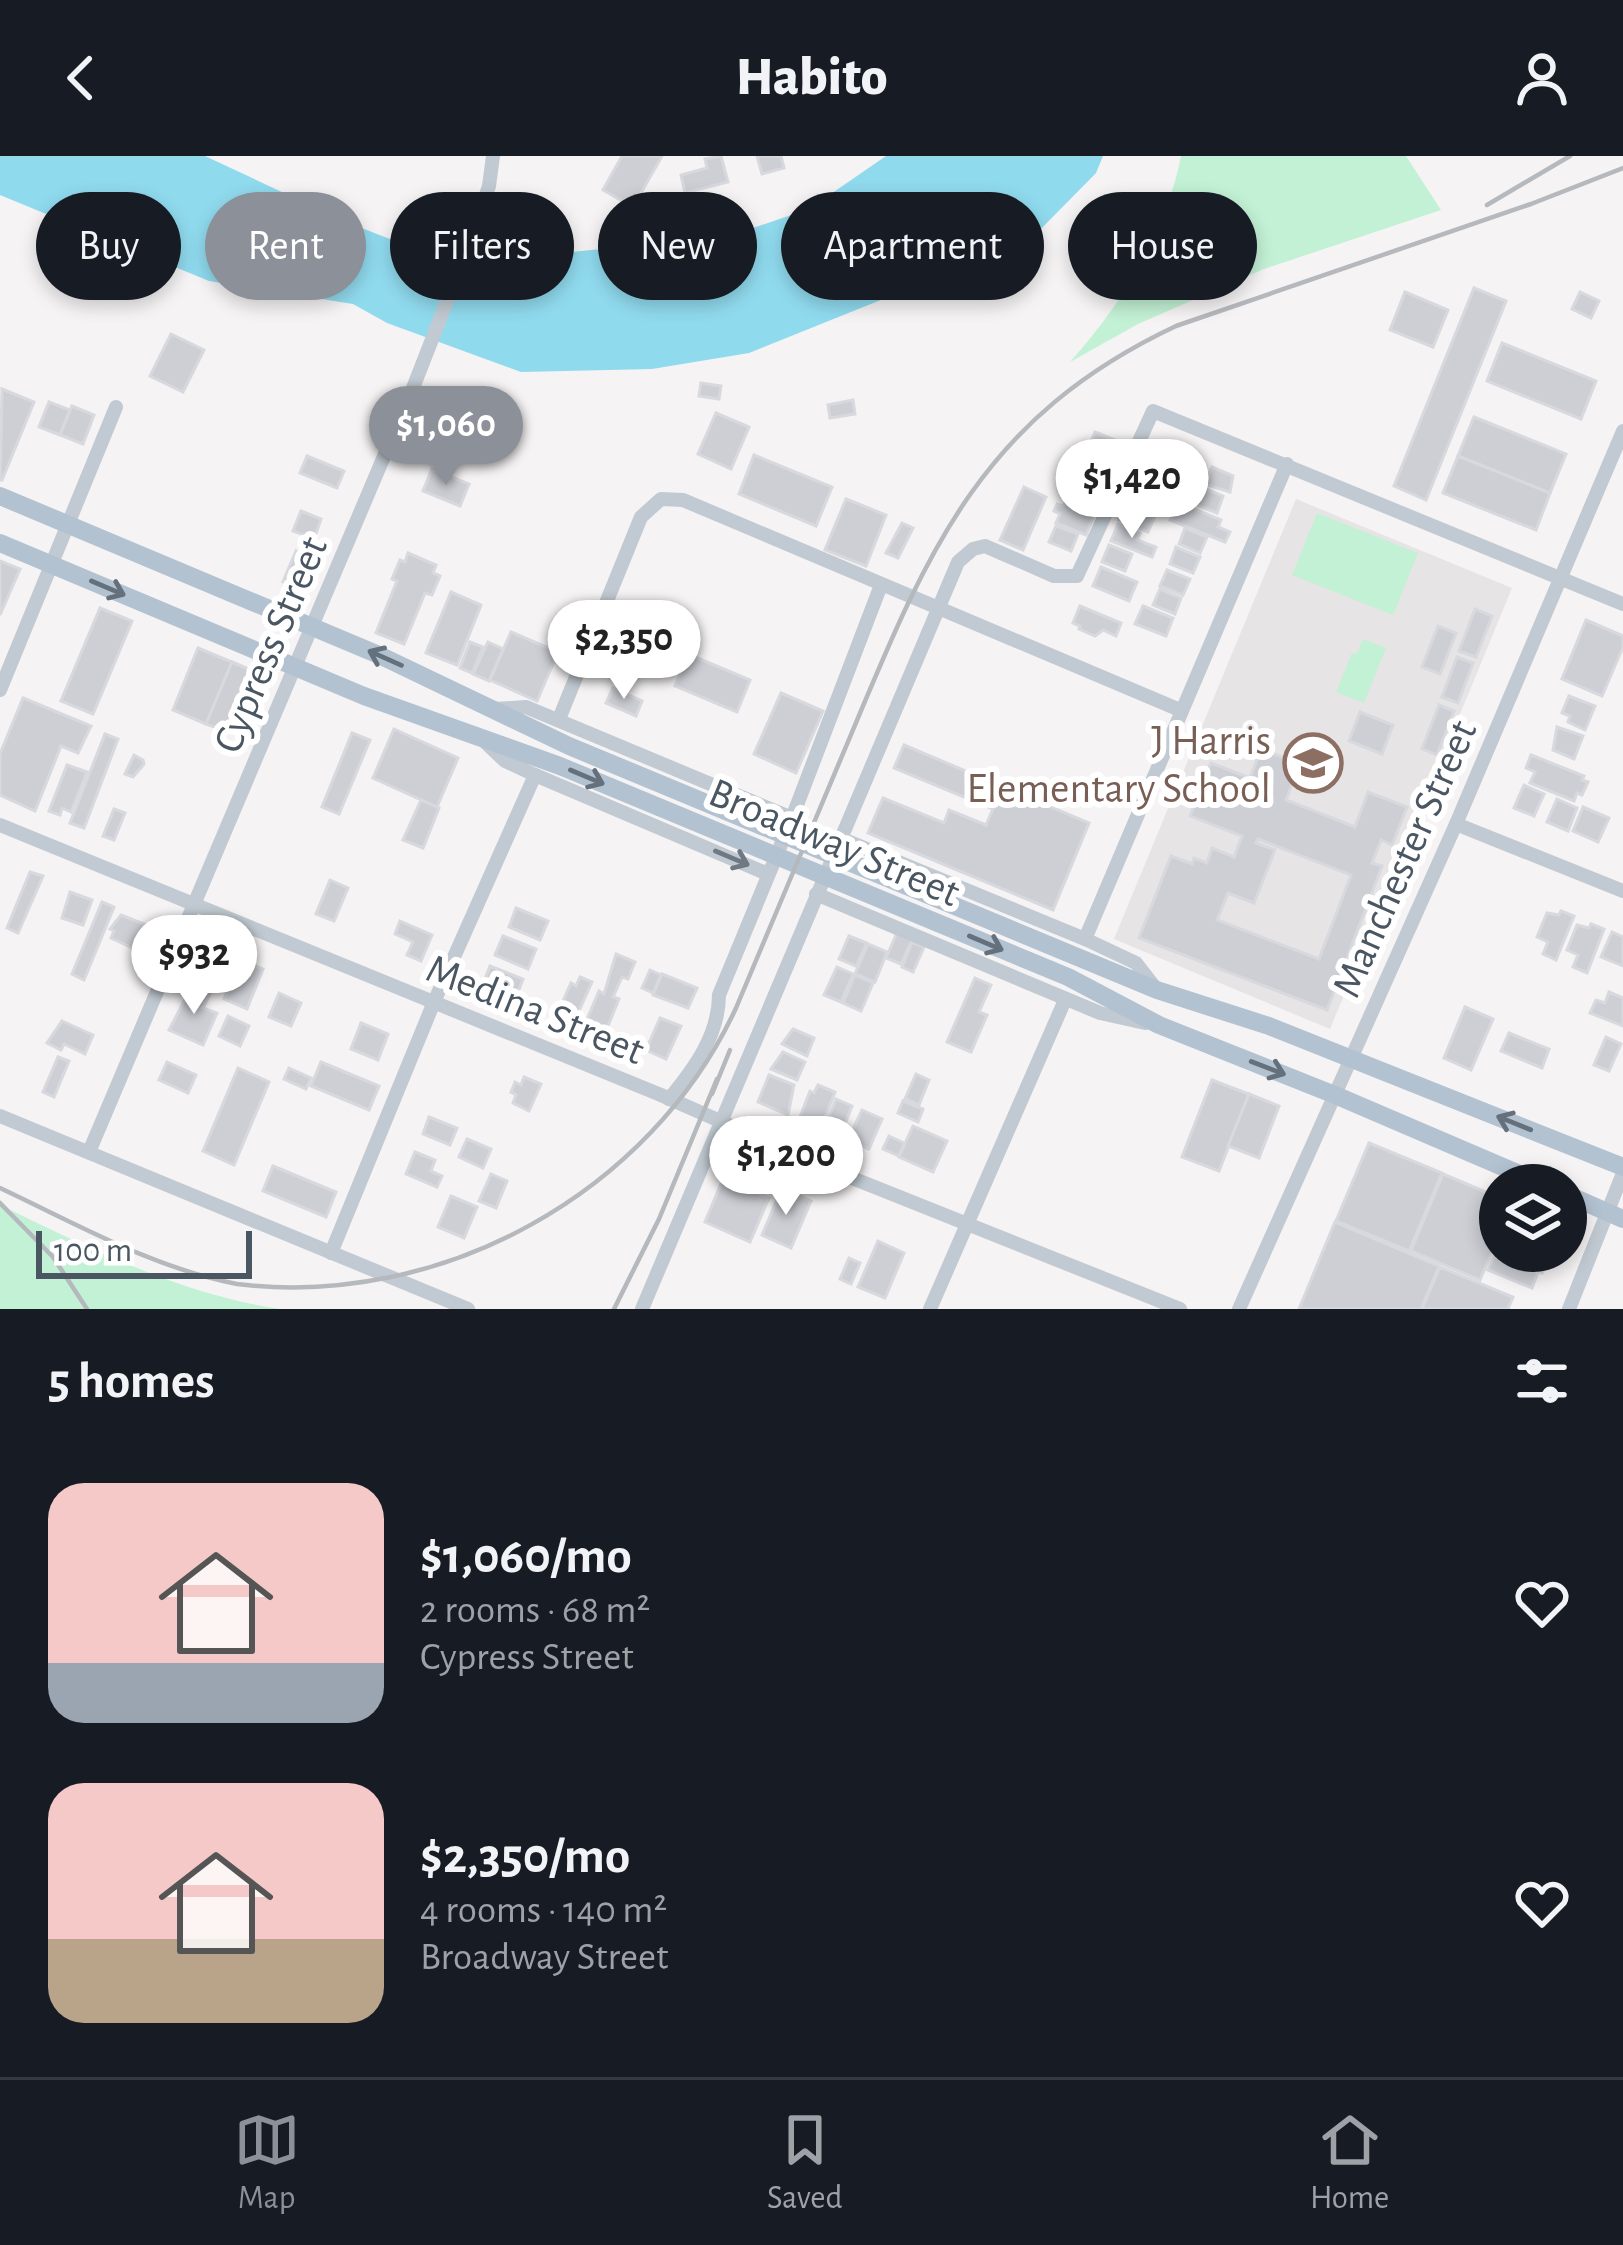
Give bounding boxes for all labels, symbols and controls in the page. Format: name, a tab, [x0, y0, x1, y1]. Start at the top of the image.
icon: back	[48, 45, 114, 111]
icon: person	[1509, 45, 1575, 111]
text: Habito	[735, 51, 888, 105]
chip: Buy	[36, 192, 181, 300]
chip: Rent	[205, 192, 366, 300]
chip: Filters	[390, 192, 574, 300]
chip: New	[598, 192, 757, 300]
chip: Apartment	[781, 192, 1044, 300]
chip: House	[1068, 192, 1257, 300]
pin: $1,060	[348, 386, 544, 488]
text: $1,060	[396, 405, 496, 444]
pin: $1,420	[1034, 439, 1230, 541]
text: $1,420	[1083, 458, 1181, 497]
street label: Cypress Street	[207, 531, 335, 759]
one-way arrow	[89, 579, 126, 600]
pin: $2,350	[526, 600, 722, 702]
text: $2,350	[575, 619, 673, 658]
one-way arrow	[368, 646, 404, 668]
street label: Manchester Street	[1325, 714, 1485, 1003]
place label: J Harris Elementary School	[966, 720, 1271, 810]
school or university icon: J Harris Elementary School	[1282, 732, 1344, 794]
one-way arrow	[568, 768, 605, 789]
street label: Broadway Street	[703, 771, 966, 914]
one-way arrow	[714, 849, 750, 871]
pin: $932	[123, 915, 265, 1017]
text: $932	[158, 934, 230, 973]
one-way arrow	[966, 934, 1003, 955]
street label: Medina Street	[421, 947, 650, 1072]
one-way arrow	[1248, 1059, 1285, 1081]
one-way arrow	[1497, 1111, 1534, 1132]
pin: $1,200	[688, 1116, 884, 1218]
text: $1,200	[736, 1135, 836, 1174]
map controls	[1479, 1164, 1587, 1272]
button: layers	[1479, 1164, 1587, 1272]
scale bar	[36, 1225, 252, 1278]
text: 100 m	[54, 1235, 132, 1268]
icon: filters	[1509, 1348, 1575, 1414]
text: 5 homes	[48, 1356, 215, 1407]
icon: home	[144, 1531, 288, 1675]
text: $1,060/mo	[420, 1531, 632, 1582]
icon: heart	[1509, 1570, 1575, 1636]
text: 2 rooms · 68 m²	[420, 1591, 650, 1630]
text: Cypress Street	[420, 1638, 634, 1677]
icon: home	[144, 1831, 288, 1975]
text: $2,350/mo	[420, 1831, 630, 1882]
icon: heart	[1509, 1870, 1575, 1936]
text: 4 rooms · 140 m²	[420, 1891, 667, 1930]
text: Broadway Street	[420, 1938, 668, 1977]
tab: Map	[234, 2107, 300, 2219]
tab: Saved	[767, 2107, 843, 2219]
tab: Home	[1310, 2107, 1389, 2219]

